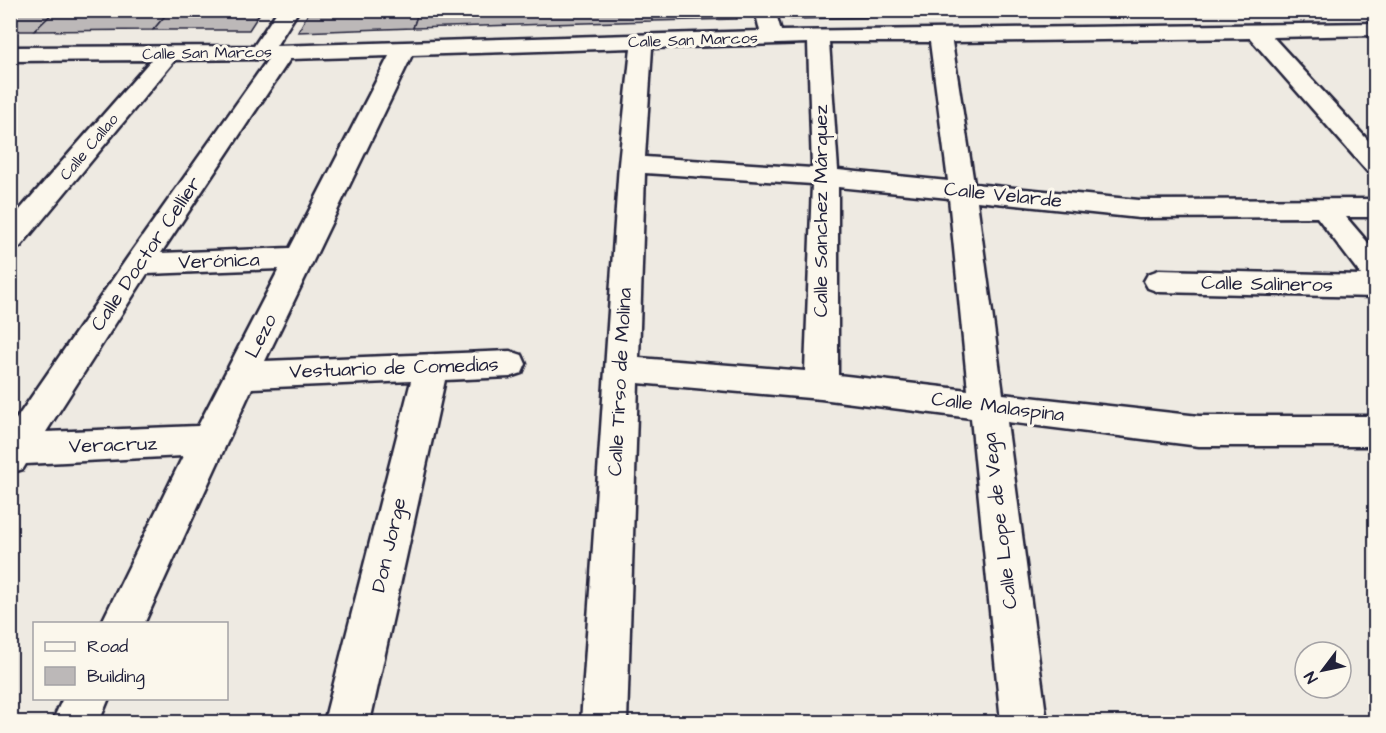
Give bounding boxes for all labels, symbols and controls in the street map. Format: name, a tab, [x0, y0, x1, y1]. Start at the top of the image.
street label: Calle San Marcos	[628, 27, 758, 53]
street label: Calle San Marcos	[142, 41, 272, 65]
street label: Calle Sanchez Márquez	[807, 105, 835, 317]
street label: Calle Callao	[54, 109, 124, 185]
street label: Calle Doctor Cellier	[84, 171, 208, 337]
street label: Calle Velarde	[943, 175, 1063, 215]
street label: Verónica	[178, 246, 260, 276]
street label: Calle Salineros	[1201, 269, 1333, 299]
street label: Calle Tirso de Molina	[601, 287, 639, 477]
street label: Lezo	[238, 309, 284, 363]
street label: Vestuario de Comedias	[289, 350, 499, 386]
street label: Calle Malaspina	[930, 385, 1066, 429]
street label: Veracruz	[68, 429, 158, 461]
street label: Calle Lope de Vega	[975, 431, 1026, 611]
street label: Don Jorge	[365, 495, 414, 595]
legend	[33, 622, 228, 700]
text: Road	[87, 634, 128, 659]
north arrow	[1293, 640, 1353, 700]
text: Building	[87, 664, 145, 690]
text: N	[1299, 667, 1323, 688]

